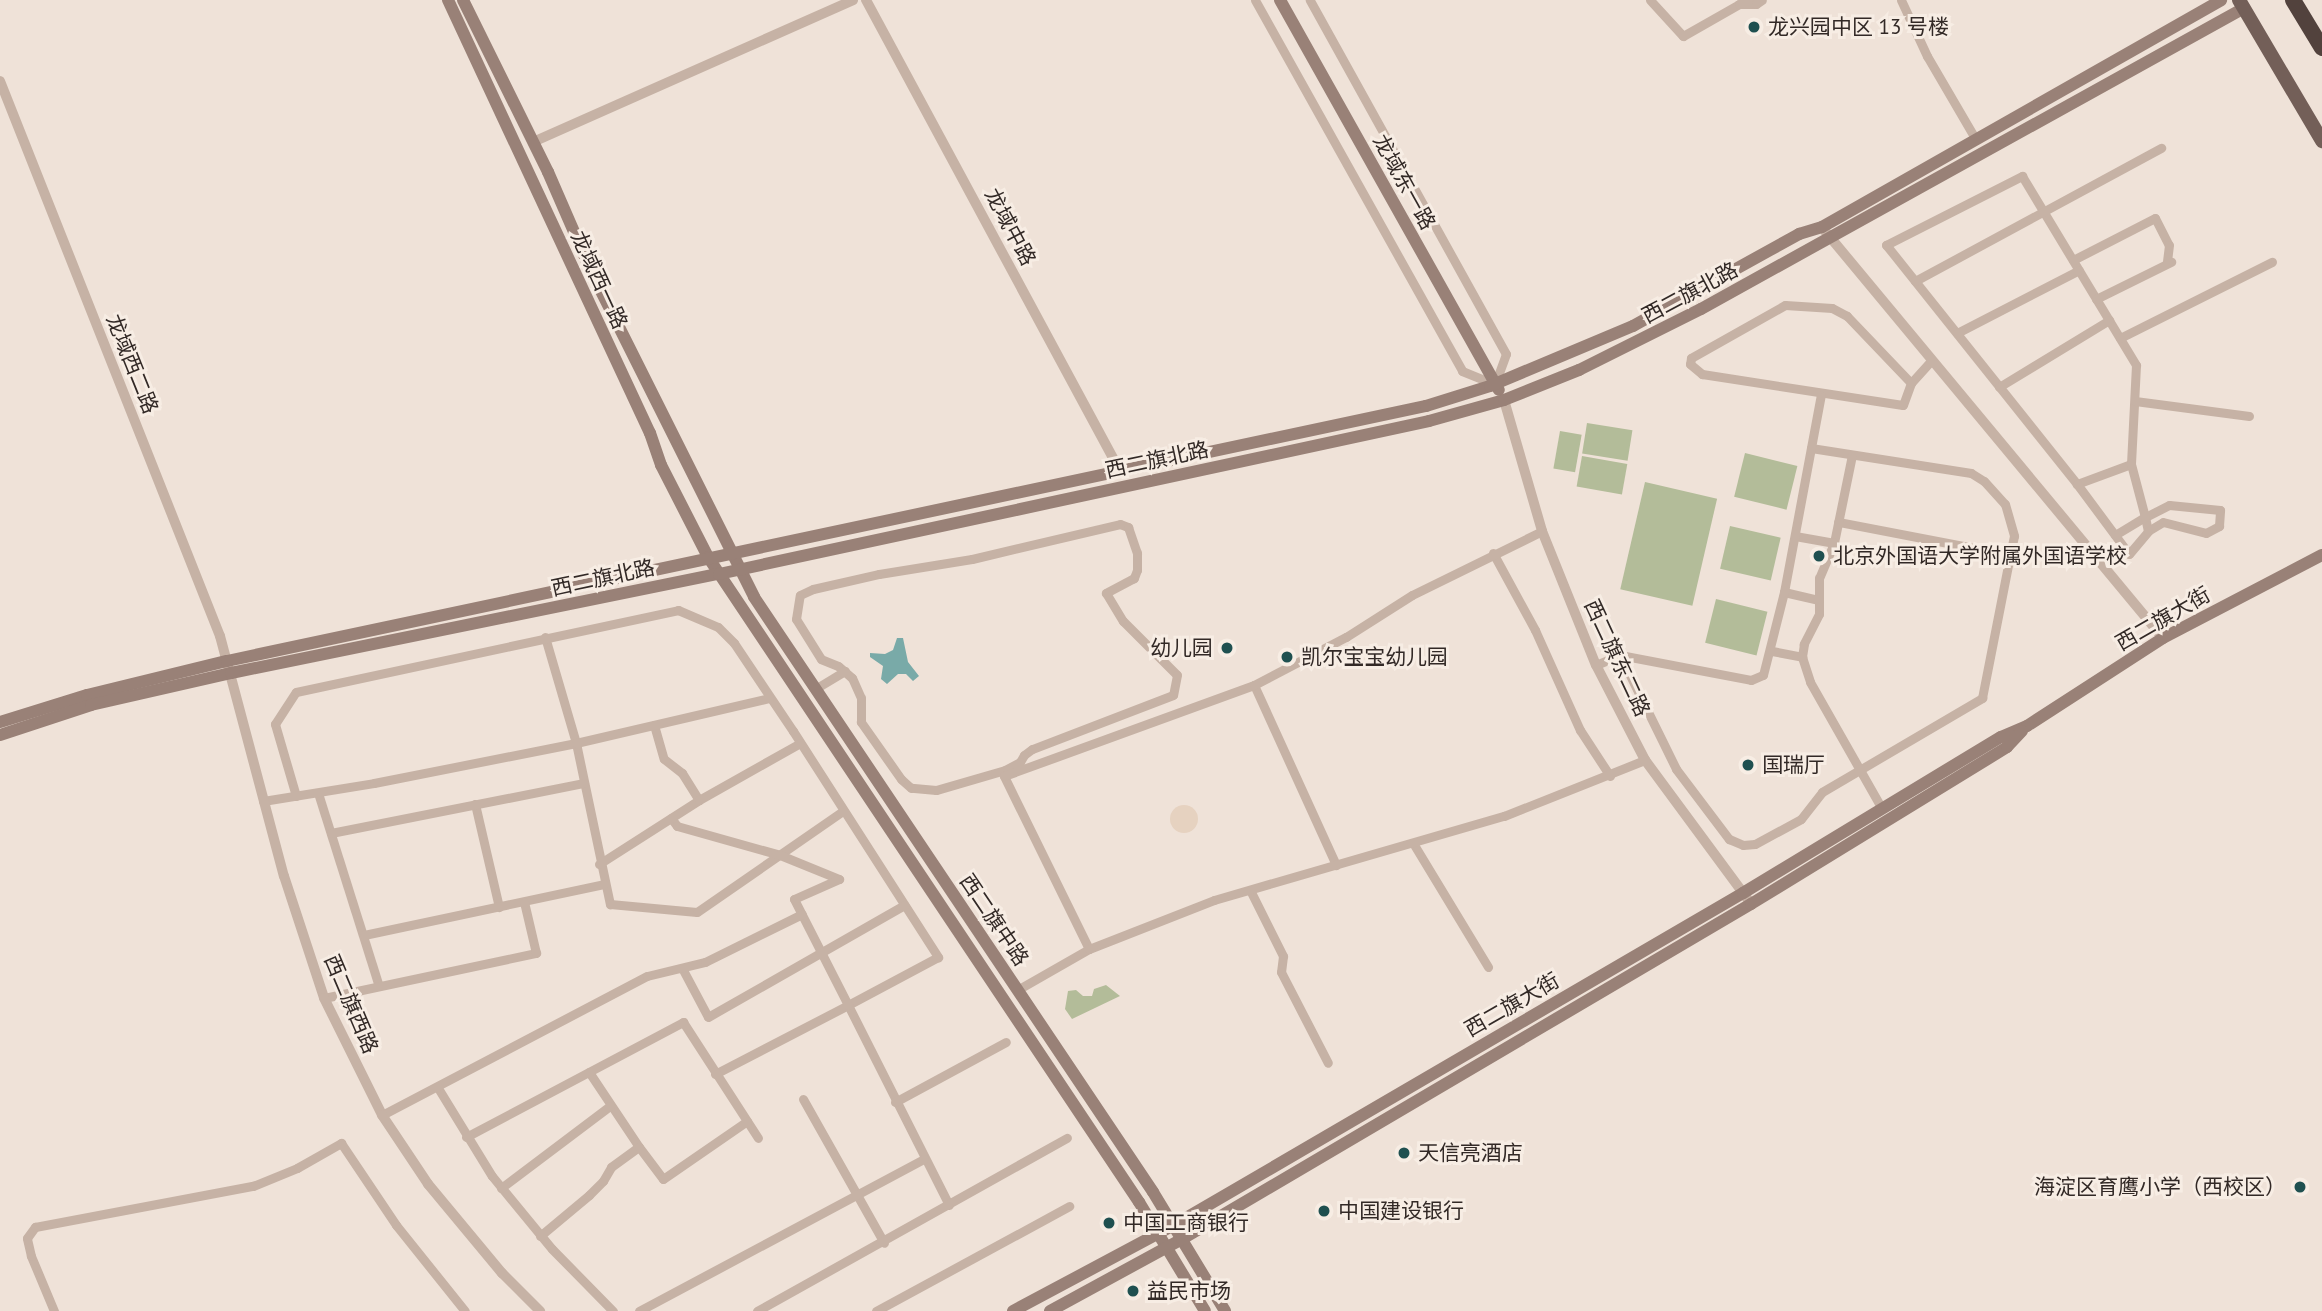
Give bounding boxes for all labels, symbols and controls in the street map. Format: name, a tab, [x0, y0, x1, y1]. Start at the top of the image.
place label: 龙兴园中区 13 号楼	[1768, 14, 1949, 40]
marker: 龙兴园中区 13 号楼	[1746, 19, 1762, 35]
street label: 龙域东一路	[1368, 130, 1440, 234]
street label: 龙域中路	[979, 184, 1041, 270]
street label: 龙域西一路	[565, 227, 633, 333]
street label: 西二旗北路	[1638, 257, 1742, 329]
street label: 龙域西二路	[101, 311, 163, 417]
street label: 西二旗北路	[1103, 437, 1211, 483]
place label: 北京外国语大学附属外国语学校	[1833, 543, 2127, 569]
marker: 北京外国语大学附属外国语学校	[1811, 548, 1827, 564]
street label: 西二旗北路	[549, 555, 657, 601]
street label: 西二旗大街	[2111, 582, 2215, 656]
street label: 西二旗东二路	[1579, 596, 1655, 720]
place label: 幼儿园	[1150, 635, 1213, 661]
marker: 幼儿园	[1219, 640, 1235, 656]
place label: 凯尔宝宝幼儿园	[1301, 644, 1448, 670]
marker: 凯尔宝宝幼儿园	[1279, 649, 1295, 665]
place label: 国瑞厅	[1762, 752, 1825, 778]
marker: 国瑞厅	[1740, 757, 1756, 773]
street label: 西二旗中路	[954, 869, 1034, 971]
street label: 西二旗西路	[319, 951, 383, 1057]
street label: 西二旗大街	[1460, 968, 1564, 1042]
place label: 天信亮酒店	[1418, 1140, 1523, 1166]
marker: 天信亮酒店	[1396, 1145, 1412, 1161]
place label: 海淀区育鹰小学（西校区）	[2034, 1174, 2286, 1200]
marker: 海淀区育鹰小学（西校区）	[2292, 1179, 2308, 1195]
place label: 中国建设银行	[1338, 1198, 1464, 1224]
marker: 中国建设银行	[1316, 1203, 1332, 1219]
place label: 中国工商银行	[1123, 1210, 1249, 1236]
marker: 中国工商银行	[1101, 1215, 1117, 1231]
place label: 益民市场	[1147, 1278, 1231, 1304]
marker: 益民市场	[1125, 1283, 1141, 1299]

